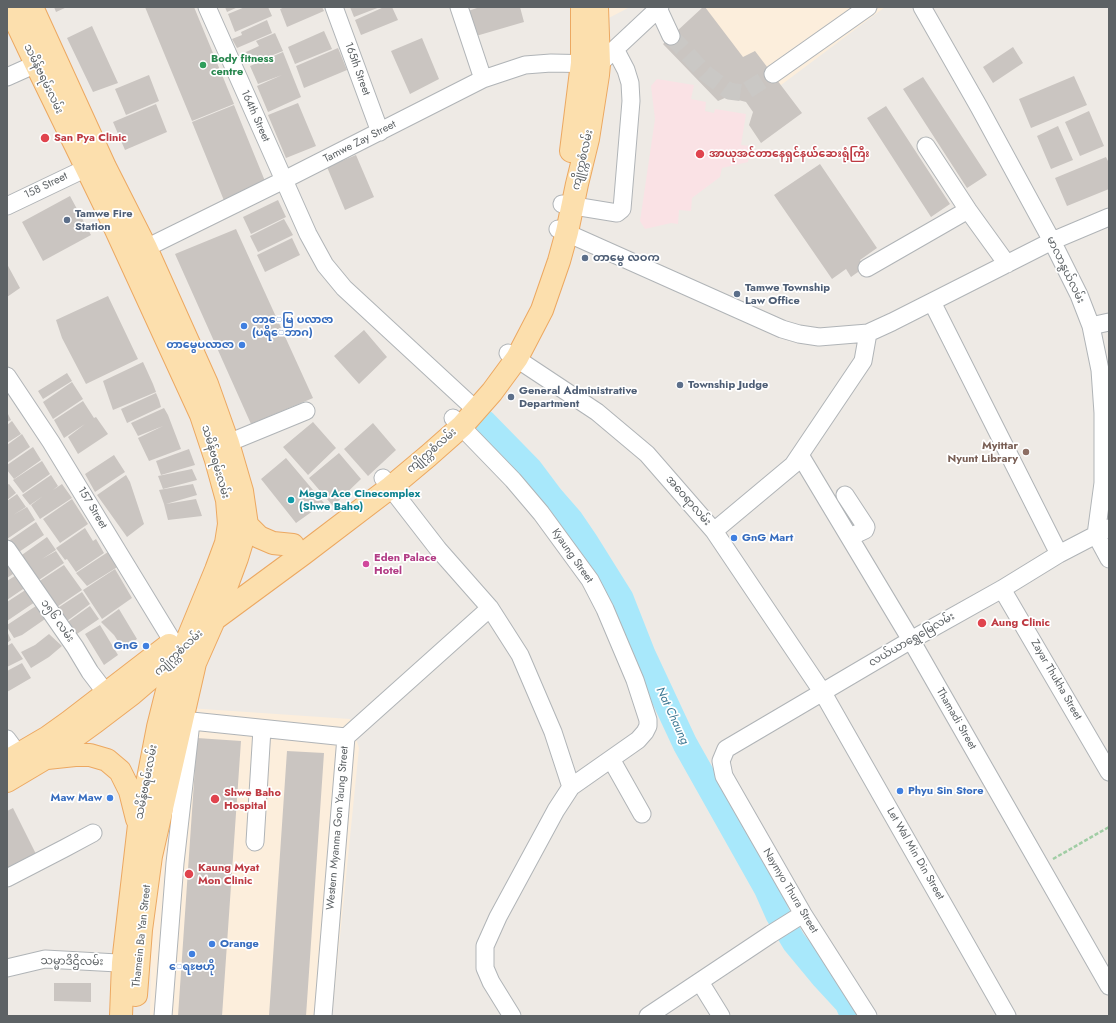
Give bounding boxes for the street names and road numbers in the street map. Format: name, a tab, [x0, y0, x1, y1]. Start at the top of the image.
street label: 165th Street	[341, 41, 373, 97]
street label: သမိန်ဗရမ်းလမ်း	[20, 42, 66, 116]
street label: 164th Street	[238, 88, 272, 144]
street label: Tamwe Zay Street	[321, 118, 399, 166]
street label: ကျိုက္ကစံလမ်း	[570, 129, 596, 191]
street label: 158 Street	[22, 170, 70, 202]
street label: မာလာနွယ်လမ်း	[1043, 234, 1087, 306]
street label: သမိန်ဗရမ်းလမ်း	[198, 424, 232, 500]
street label: ကျိုက္ကစံလမ်း	[404, 426, 460, 476]
street label: အဝေရာလမ်း	[663, 473, 713, 529]
street label: 157 Street	[74, 485, 110, 531]
street label: Kyaung Street	[548, 526, 596, 586]
street label: ၁၅၆ လမ်း	[38, 597, 76, 645]
street label: လယ်ယာရွှေမြေလမ်း	[867, 610, 957, 670]
street label: ကျိုက္ကစံလမ်း	[152, 627, 206, 679]
street label: Zayar Thukha Street	[1028, 637, 1084, 723]
street label: Thamadi Street	[933, 686, 979, 752]
street label: သမိန်ဗရမ်းလမ်း	[133, 743, 161, 821]
street label: Western Myanma Gon Yaung Street	[324, 745, 352, 911]
street label: Let Wal Min Din Street	[883, 806, 947, 902]
street label: Naymyo Thura Street	[760, 846, 820, 936]
street label: Thamein Ba Yan Street	[130, 884, 154, 988]
street label: သမ္မာဒိဌိလမ်း	[41, 955, 103, 969]

